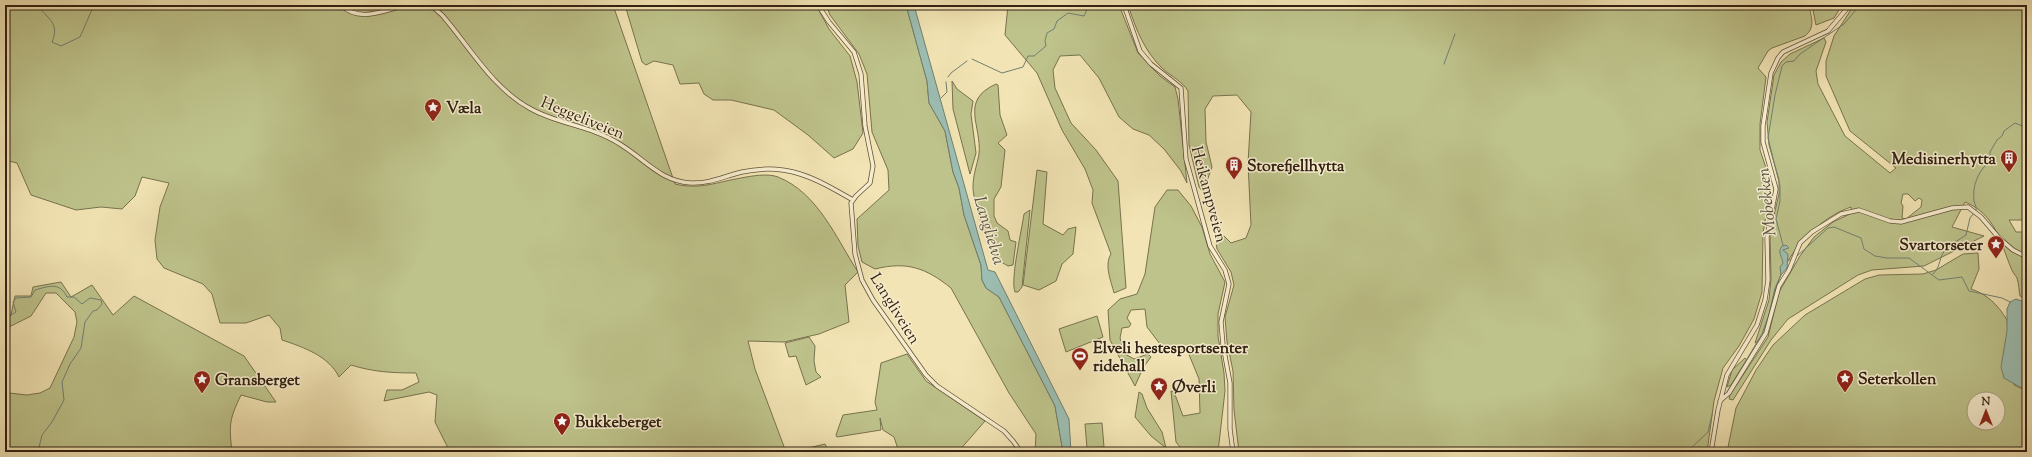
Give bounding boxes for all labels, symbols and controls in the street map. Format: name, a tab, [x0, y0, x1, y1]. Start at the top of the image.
street label: Heggeliveien	[537, 92, 628, 147]
place icon: Væla	[423, 97, 443, 122]
place label: Væla	[446, 98, 482, 121]
street label: Heikampveien	[1184, 144, 1232, 246]
building icon: Medisinerhytta	[1999, 148, 2019, 173]
place label: Medisinerhytta	[1891, 149, 1997, 172]
building icon: Storefjellhytta	[1224, 155, 1244, 180]
place label: Storefjellhytta	[1247, 156, 1345, 179]
water label: Mobekken	[1752, 166, 1784, 237]
water label: Langlielva	[966, 193, 1010, 268]
place icon: Svartorseter	[1986, 234, 2006, 259]
place label: Svartorseter	[1899, 235, 1984, 258]
street label: Langliveien	[863, 269, 925, 350]
place label: Elveli hestesportsenter ridehall	[1093, 338, 1249, 379]
sports icon: Elveli hestesportsenter ridehall	[1070, 346, 1090, 371]
place icon: Seterkollen	[1835, 368, 1855, 393]
place icon: Gransberget	[192, 369, 212, 394]
place label: Seterkollen	[1858, 369, 1937, 392]
place label: Gransberget	[215, 370, 300, 393]
place icon: Øverli	[1149, 376, 1169, 401]
place label: Øverli	[1172, 377, 1216, 400]
north arrow	[1966, 391, 2006, 431]
text: N	[1981, 394, 1991, 410]
place icon: Bukkeberget	[552, 411, 572, 436]
place label: Bukkeberget	[575, 412, 662, 435]

